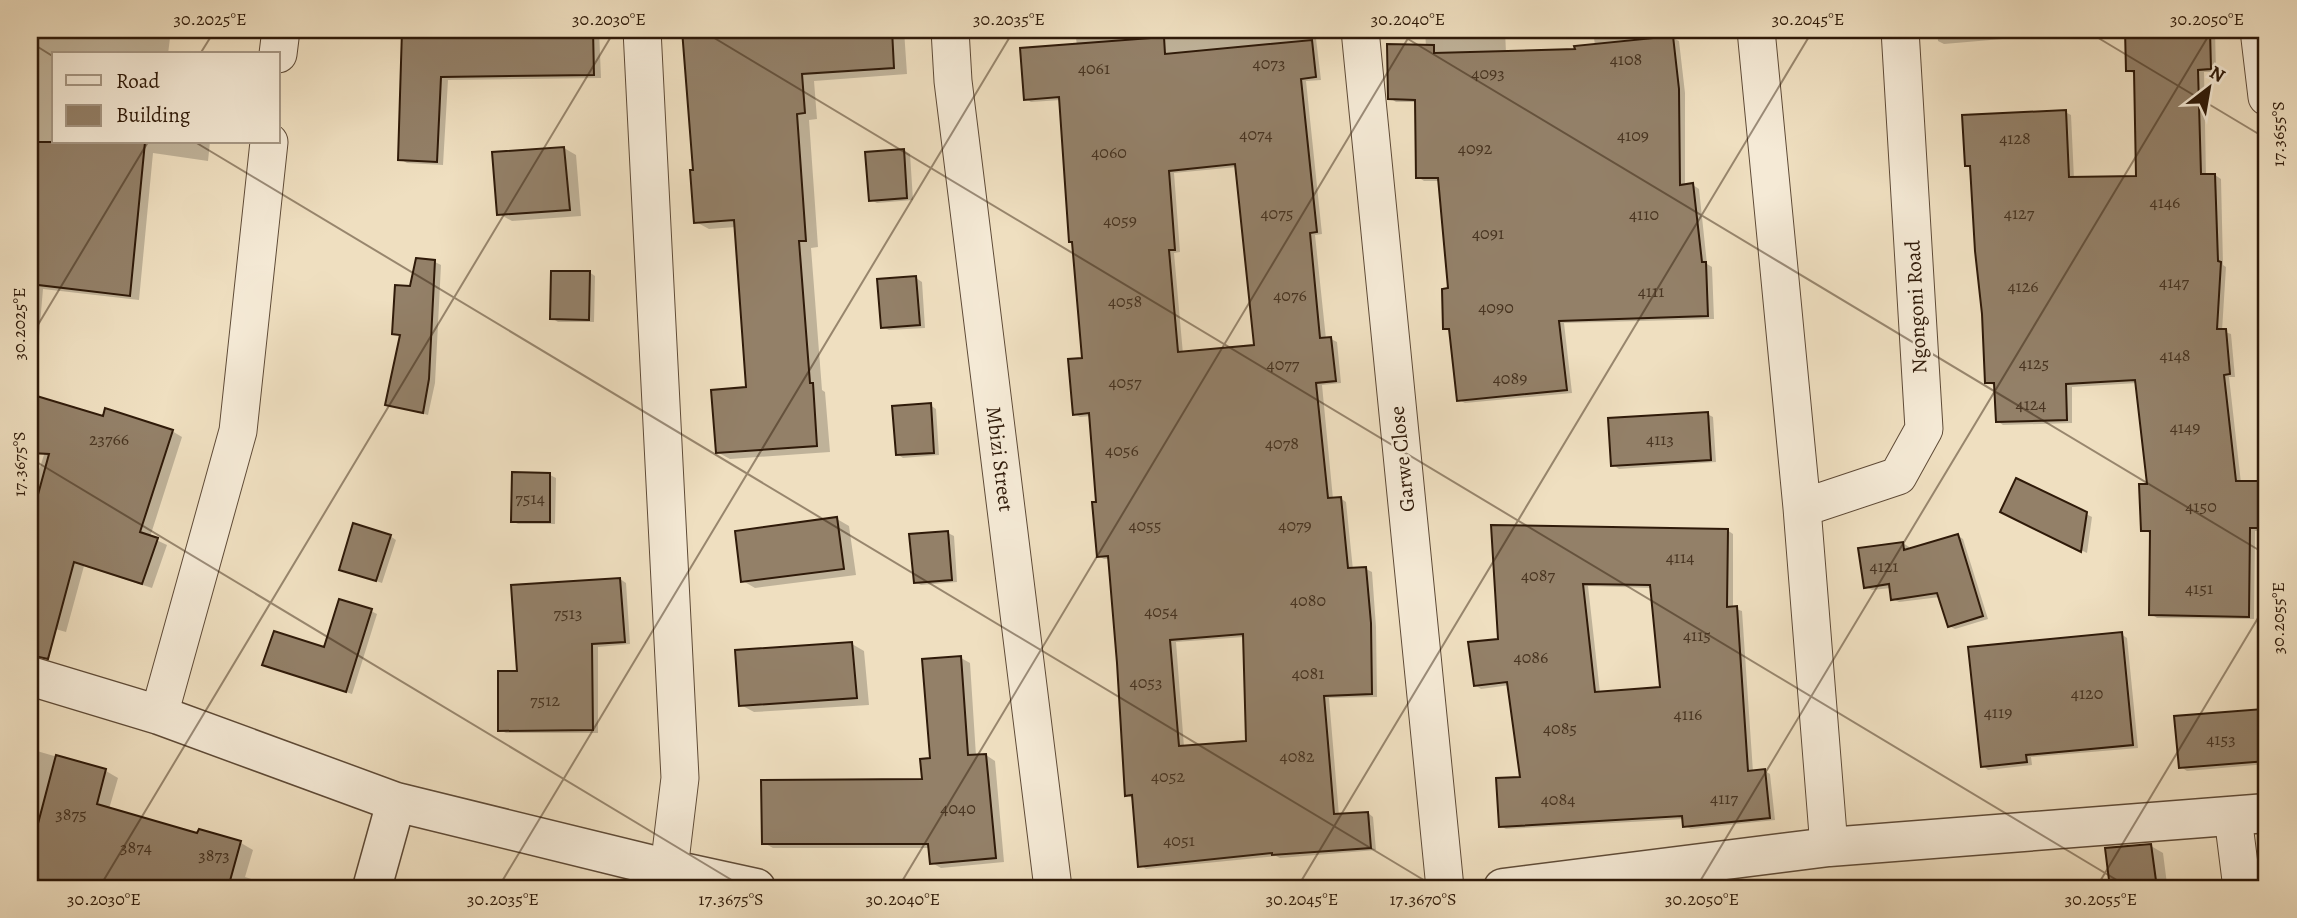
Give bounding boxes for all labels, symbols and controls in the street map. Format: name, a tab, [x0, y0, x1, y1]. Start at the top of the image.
text: 30.2025°E	[173, 7, 247, 31]
text: 30.2030°E	[572, 7, 646, 31]
text: 30.2035°E	[973, 7, 1045, 31]
text: 30.2040°E	[1371, 7, 1445, 31]
text: 30.2045°E	[1772, 7, 1844, 31]
text: 30.2050°E	[2170, 7, 2244, 31]
house number: 4108	[1610, 47, 1642, 71]
house number: 4073	[1253, 51, 1285, 75]
legend	[52, 52, 280, 144]
north arrow	[2174, 52, 2244, 122]
house number: 4061	[1078, 56, 1110, 80]
text: N	[2205, 60, 2230, 89]
house number: 4093	[1471, 61, 1505, 85]
text: Road	[116, 67, 160, 95]
text: Building	[116, 101, 191, 129]
text: 17.3655°S	[2266, 101, 2290, 167]
house number: 4074	[1239, 122, 1273, 146]
house number: 4109	[1617, 123, 1649, 147]
house number: 4128	[1999, 126, 2031, 150]
house number: 4092	[1458, 136, 1493, 160]
house number: 4060	[1091, 140, 1127, 164]
house number: 4146	[2150, 190, 2180, 214]
house number: 4075	[1260, 201, 1294, 225]
house number: 4127	[2004, 201, 2035, 225]
house number: 4110	[1629, 202, 1659, 226]
house number: 4059	[1103, 208, 1137, 232]
house number: 4091	[1472, 221, 1504, 245]
street label: Ngongoni Road	[1898, 239, 1933, 374]
house number: 4147	[2159, 270, 2189, 294]
house number: 4126	[2007, 274, 2039, 298]
house number: 4111	[1638, 279, 1664, 303]
house number: 4076	[1273, 283, 1307, 307]
text: 30.2025°E	[7, 287, 31, 361]
house number: 4058	[1108, 289, 1142, 313]
house number: 4090	[1478, 295, 1514, 319]
house number: 4148	[2159, 343, 2191, 367]
house number: 4125	[2019, 351, 2049, 375]
house number: 4077	[1267, 352, 1300, 376]
house number: 4089	[1493, 366, 1527, 390]
house number: 4057	[1108, 370, 1142, 394]
house number: 4124	[2015, 392, 2047, 416]
street label: Mbizi Street	[980, 405, 1020, 513]
street label: Garwe Close	[1383, 405, 1421, 513]
house number: 4149	[2170, 415, 2200, 439]
house number: 23766	[89, 427, 129, 451]
house number: 4113	[1646, 427, 1674, 451]
text: 17.3675°S	[7, 431, 31, 497]
house number: 4078	[1265, 431, 1299, 455]
house number: 4056	[1105, 438, 1139, 462]
house number: 7514	[515, 486, 545, 510]
house number: 4150	[2185, 494, 2217, 518]
house number: 4055	[1128, 513, 1162, 537]
house number: 4079	[1278, 513, 1312, 537]
house number: 4114	[1666, 545, 1694, 569]
house number: 4121	[1869, 554, 1899, 578]
house number: 4087	[1521, 563, 1555, 587]
house number: 4151	[2185, 576, 2213, 600]
text: 30.2055°E	[2266, 582, 2290, 654]
house number: 4080	[1290, 588, 1326, 612]
house number: 4054	[1144, 599, 1178, 623]
house number: 7513	[554, 601, 582, 625]
house number: 4115	[1683, 623, 1711, 647]
house number: 4086	[1514, 645, 1548, 669]
house number: 4081	[1292, 661, 1324, 685]
house number: 4053	[1130, 670, 1162, 694]
house number: 4120	[2071, 681, 2103, 705]
house number: 7512	[530, 688, 560, 712]
house number: 4119	[1984, 700, 2012, 724]
house number: 4116	[1674, 702, 1702, 726]
house number: 4085	[1543, 716, 1577, 740]
house number: 4153	[2206, 727, 2236, 751]
house number: 4082	[1279, 744, 1315, 768]
house number: 4052	[1151, 764, 1185, 788]
house number: 4117	[1710, 786, 1738, 810]
house number: 4084	[1541, 787, 1575, 811]
house number: 4040	[940, 796, 976, 820]
house number: 3875	[55, 802, 87, 826]
house number: 4051	[1163, 828, 1195, 852]
house number: 3874	[120, 835, 152, 859]
house number: 3873	[198, 843, 230, 867]
text: 30.2030°E	[67, 887, 141, 911]
text: 30.2035°E	[467, 887, 539, 911]
text: 17.3675°S	[698, 887, 764, 911]
text: 30.2040°E	[866, 887, 940, 911]
text: 30.2045°E	[1266, 887, 1338, 911]
text: 17.3670°S	[1389, 887, 1457, 911]
text: 30.2050°E	[1665, 887, 1739, 911]
text: 30.2055°E	[2065, 887, 2137, 911]

